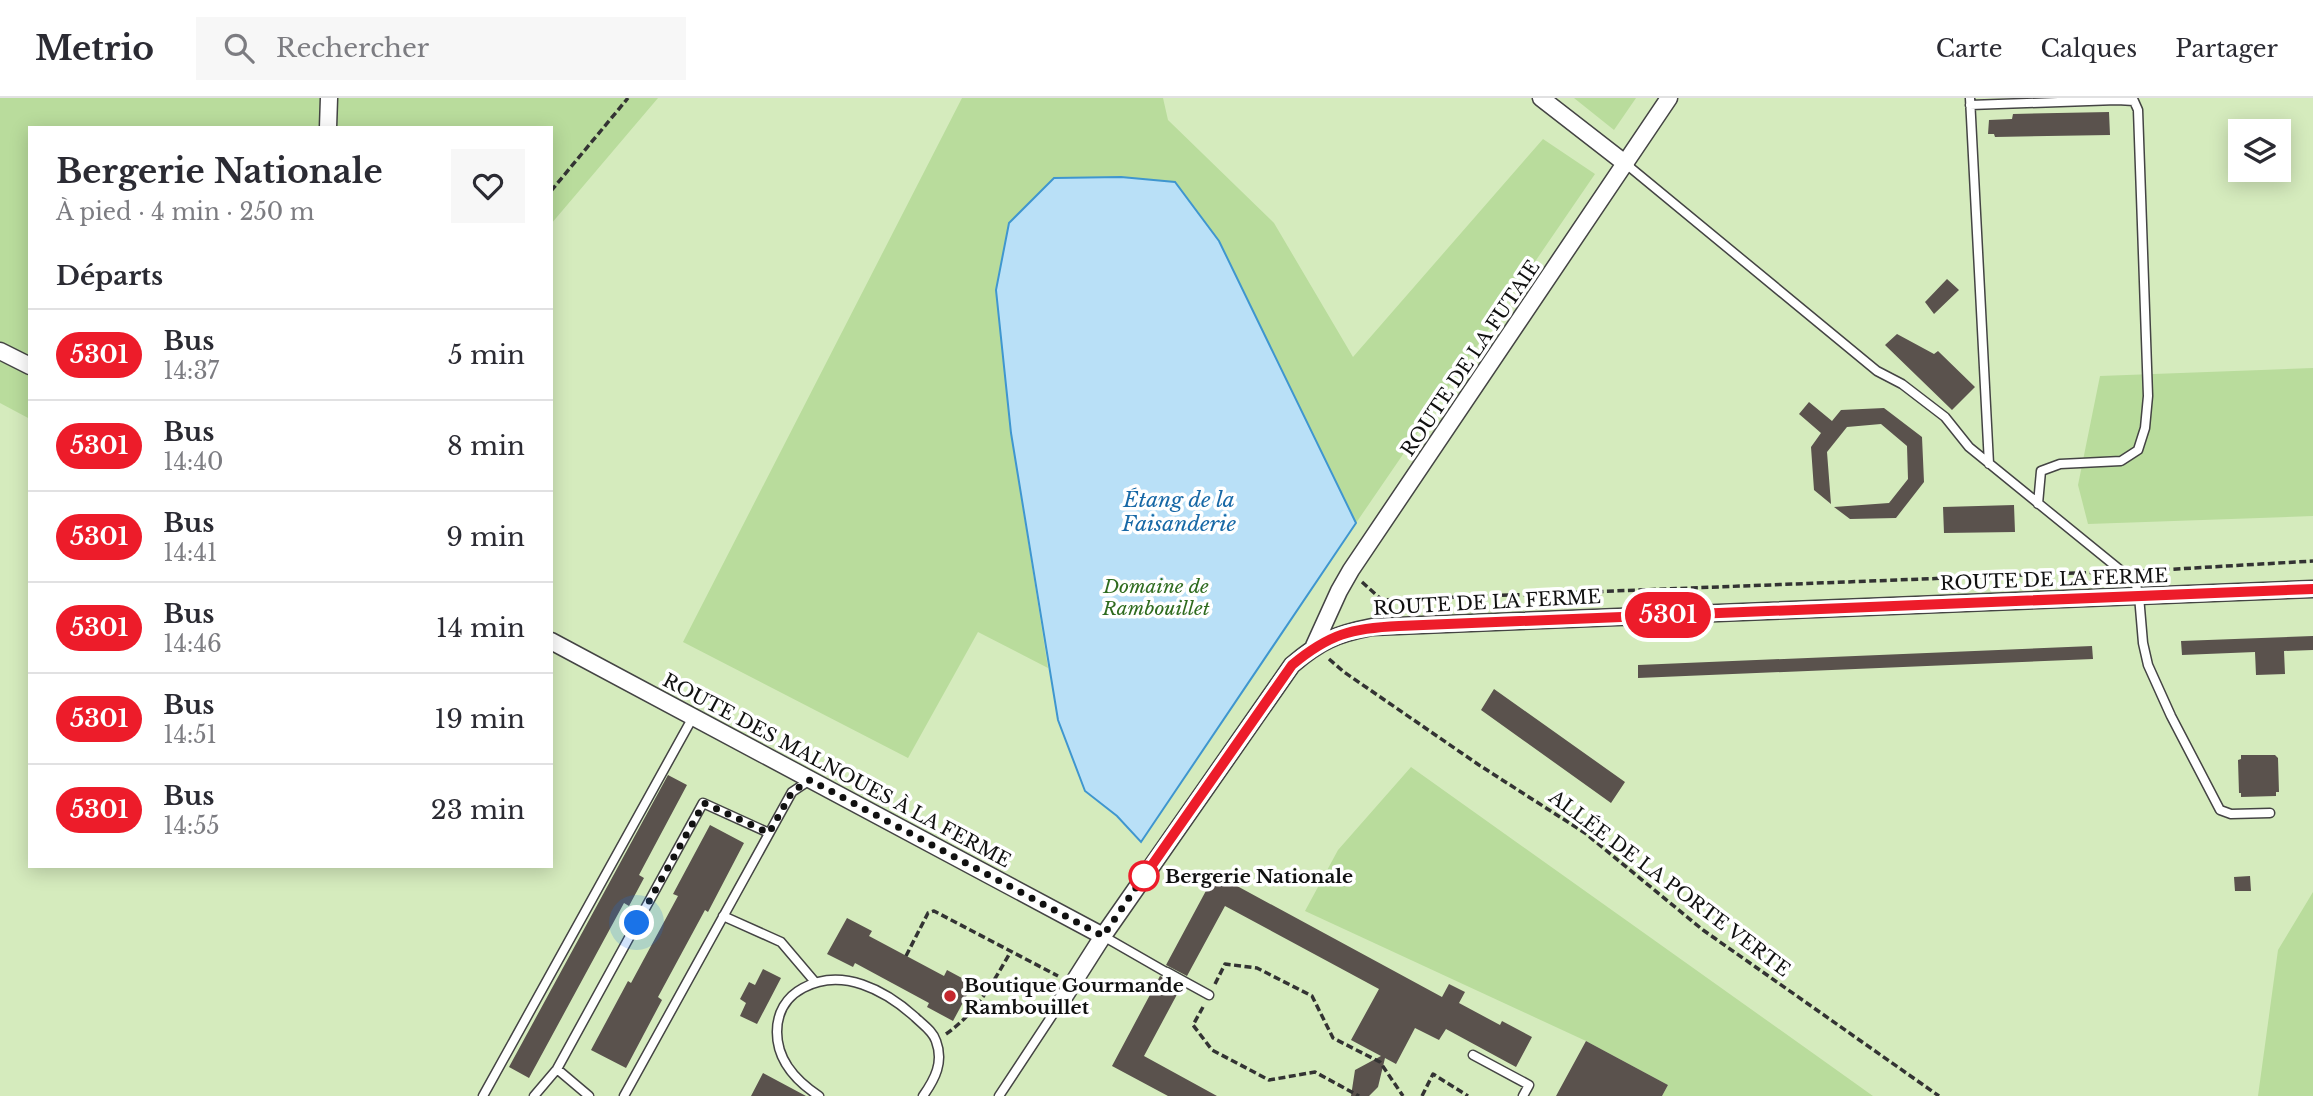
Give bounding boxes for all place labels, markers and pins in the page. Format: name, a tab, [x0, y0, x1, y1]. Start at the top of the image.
marker: Bergerie Nationale	[1129, 861, 1159, 891]
place label: Bergerie Nationale	[1165, 865, 1353, 888]
place label: Boutique Gourmande Rambouillet	[964, 974, 1184, 1019]
marker: Boutique Gourmande Rambouillet	[942, 988, 958, 1004]

